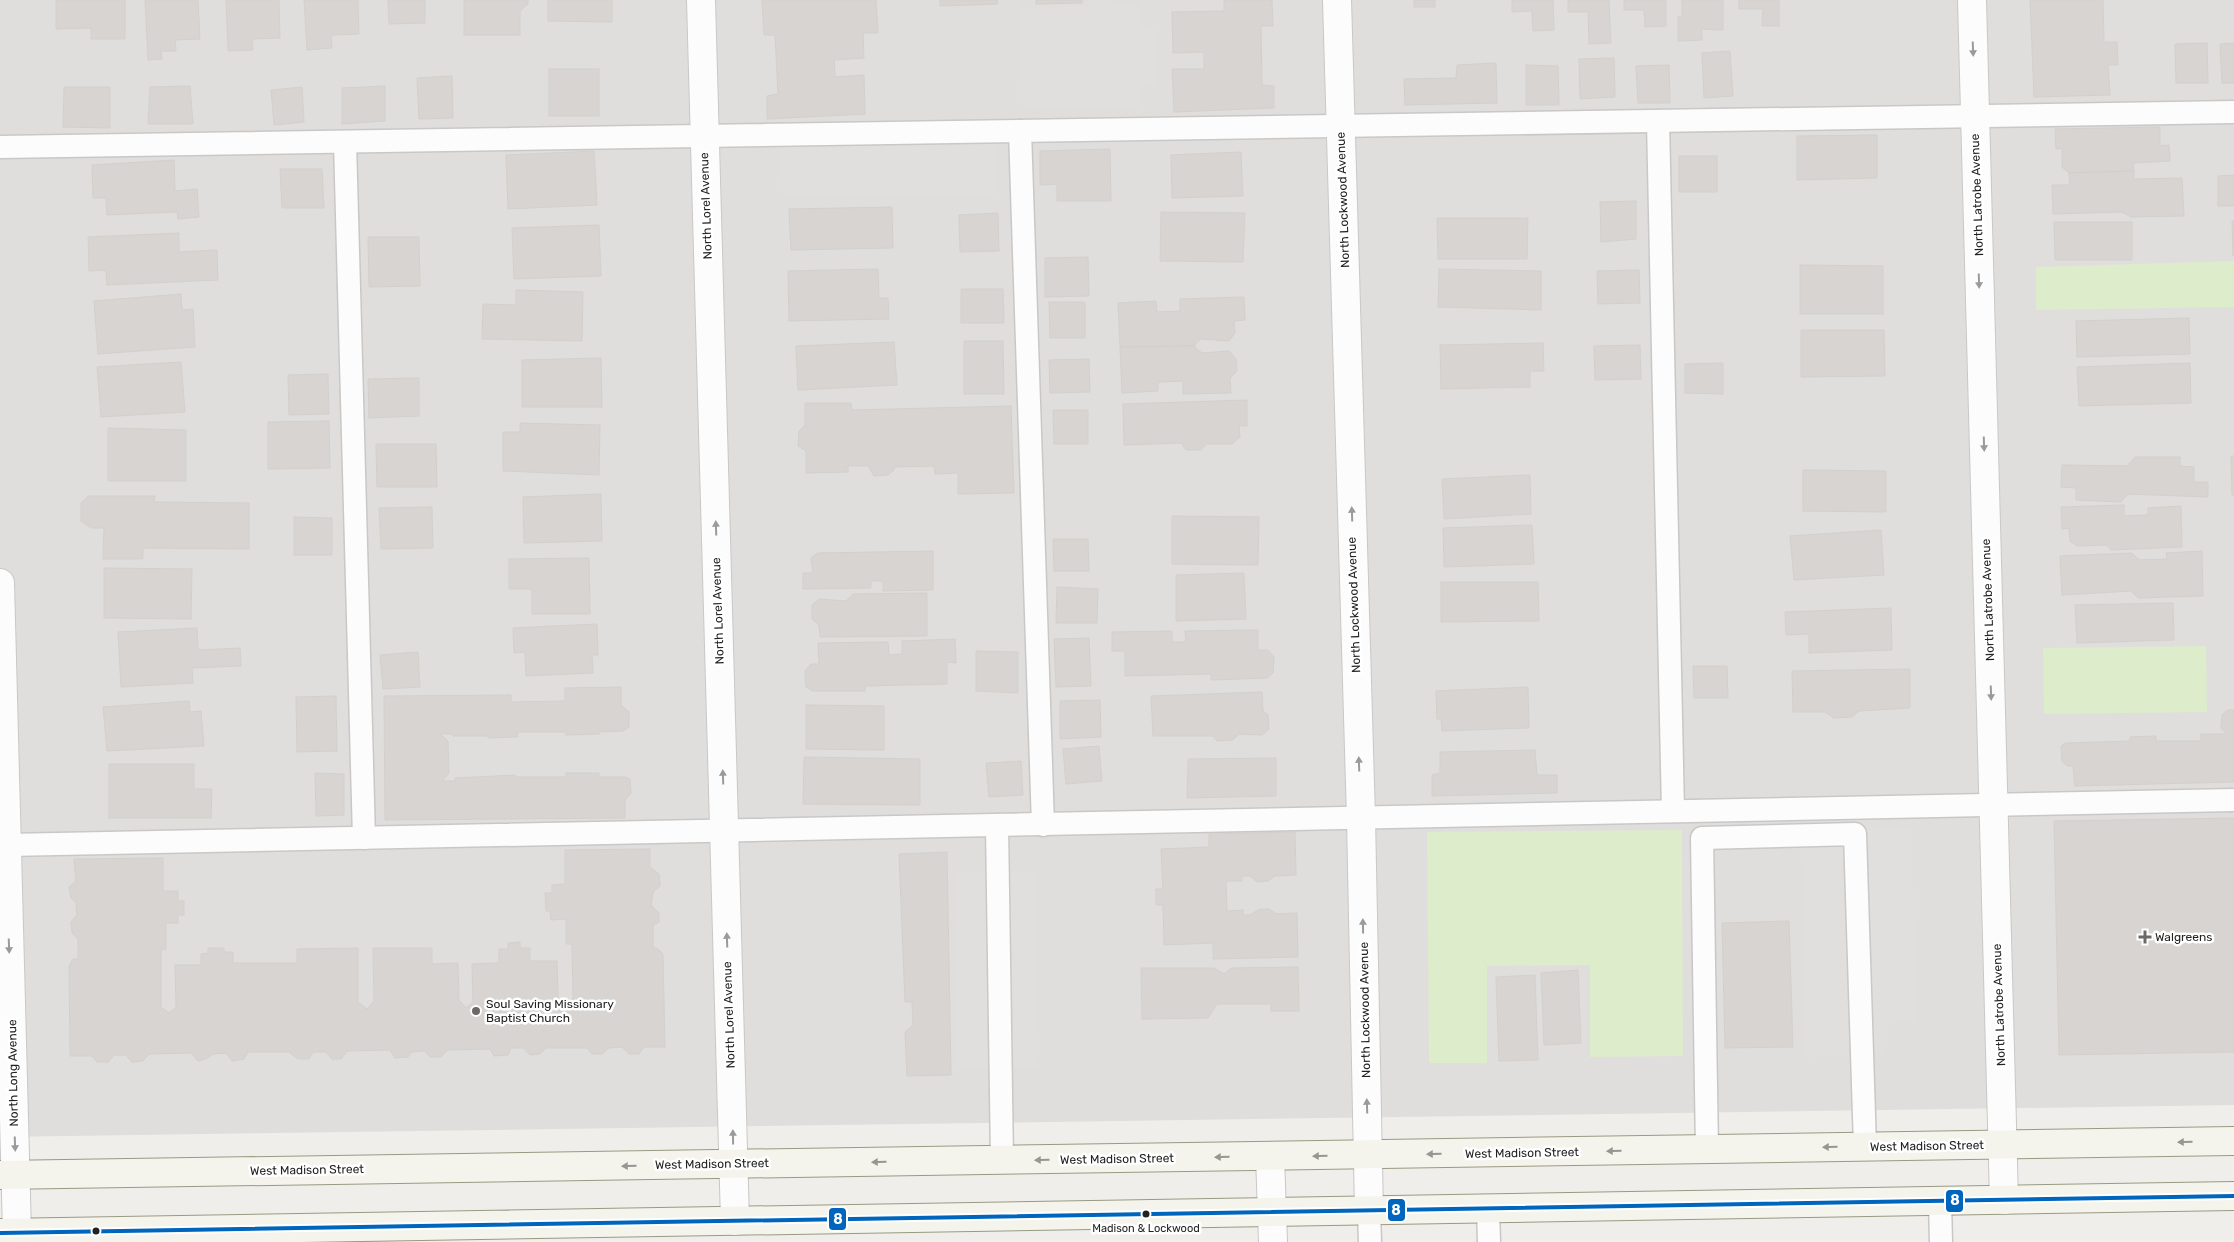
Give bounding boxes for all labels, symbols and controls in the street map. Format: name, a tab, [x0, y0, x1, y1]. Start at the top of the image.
one-way arrow	[1969, 41, 1977, 57]
street label: North Lockwood Avenue	[1334, 131, 1352, 268]
street label: North Latrobe Avenue	[1968, 133, 1986, 257]
street label: North Lorel Avenue	[697, 152, 715, 260]
one-way arrow	[1976, 273, 1984, 289]
one-way arrow	[1980, 436, 1988, 452]
one-way arrow	[1348, 506, 1356, 522]
one-way arrow	[711, 519, 719, 535]
street label: North Lockwood Avenue	[1345, 536, 1363, 673]
street label: North Latrobe Avenue	[1979, 538, 1997, 662]
street label: North Lorel Avenue	[709, 557, 727, 665]
one-way arrow	[1987, 686, 1995, 702]
one-way arrow	[1355, 756, 1363, 772]
one-way arrow	[718, 769, 726, 785]
one-way arrow	[1359, 918, 1367, 934]
place label: Walgreens	[2155, 930, 2212, 944]
marker: Walgreens	[2139, 931, 2151, 943]
one-way arrow	[723, 932, 731, 948]
one-way arrow	[6, 939, 14, 955]
street label: North Lockwood Avenue	[1357, 942, 1373, 1078]
street label: North Latrobe Avenue	[1990, 943, 2008, 1067]
street label: North Lorel Avenue	[720, 961, 738, 1069]
place label: Soul Saving Missionary Baptist Church	[486, 997, 614, 1025]
marker: Soul Saving Missionary Baptist Church	[470, 1005, 482, 1017]
street label: North Long Avenue	[5, 1019, 21, 1127]
one-way arrow	[1363, 1098, 1371, 1114]
one-way arrow	[729, 1129, 737, 1145]
one-way arrow	[11, 1136, 19, 1152]
street label: West Madison Street	[1870, 1138, 1984, 1154]
one-way arrow	[2177, 1138, 2193, 1146]
one-way arrow	[1822, 1144, 1838, 1152]
street label: West Madison Street	[1465, 1145, 1579, 1161]
one-way arrow	[1606, 1147, 1622, 1155]
one-way arrow	[1426, 1150, 1442, 1158]
street label: West Madison Street	[1060, 1151, 1174, 1167]
one-way arrow	[1311, 1152, 1327, 1160]
one-way arrow	[1213, 1153, 1229, 1161]
street label: West Madison Street	[655, 1156, 769, 1172]
one-way arrow	[1033, 1156, 1049, 1164]
one-way arrow	[871, 1158, 887, 1166]
street label: West Madison Street	[250, 1162, 364, 1178]
one-way arrow	[621, 1162, 637, 1170]
line badge: 8	[1945, 1189, 1964, 1213]
text: 8	[1950, 1192, 1960, 1209]
line badge: 8	[1387, 1198, 1406, 1222]
text: 8	[1391, 1202, 1401, 1219]
line badge: 8	[828, 1207, 847, 1231]
marker: Madison & Lockwood	[1141, 1209, 1151, 1219]
text: 8	[833, 1211, 843, 1228]
place label: Madison & Lockwood	[1092, 1222, 1200, 1235]
unlabelled marker	[91, 1226, 101, 1236]

